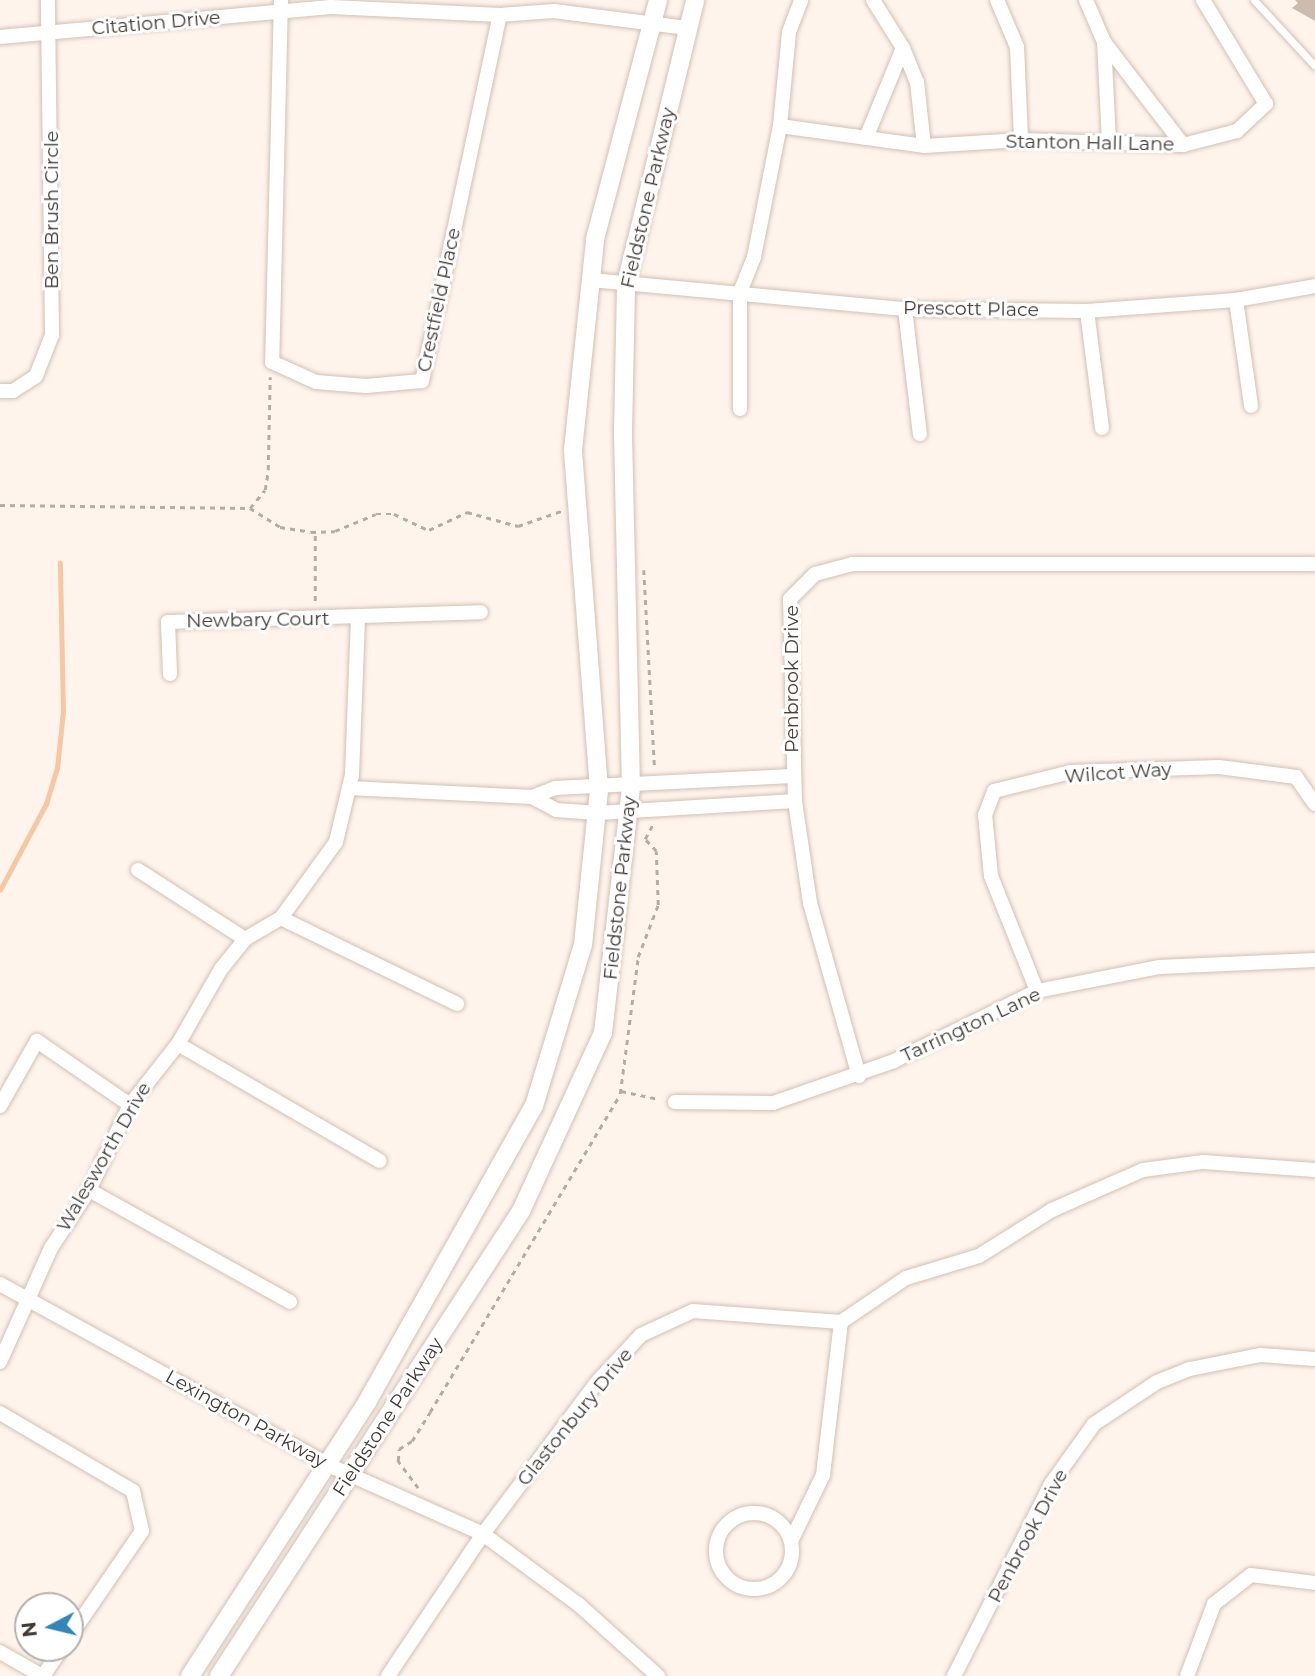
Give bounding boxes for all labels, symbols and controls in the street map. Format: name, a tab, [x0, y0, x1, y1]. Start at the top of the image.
street label: Citation Drive	[91, 6, 221, 40]
street label: Fieldstone Parkway	[616, 105, 680, 291]
street label: Stanton Hall Lane	[1005, 130, 1175, 156]
street label: Ben Brush Circle	[41, 131, 63, 289]
street label: Crestfield Place	[413, 226, 465, 374]
street label: Prescott Place	[903, 296, 1039, 322]
street label: Penbrook Drive	[781, 605, 803, 753]
street label: Newbary Court	[186, 607, 330, 633]
street label: Wilcot Way	[1064, 758, 1172, 788]
street label: Fieldstone Parkway	[599, 795, 641, 981]
street label: Tarrington Lane	[898, 983, 1044, 1067]
street label: Walesworth Drive	[52, 1078, 156, 1236]
street label: Fieldstone Parkway	[328, 1333, 448, 1501]
street label: Glastonbury Drive	[512, 1344, 638, 1490]
street label: Lexington Parkway	[161, 1365, 331, 1473]
street label: Penbrook Drive	[983, 1465, 1073, 1607]
north arrow	[14, 1592, 84, 1662]
text: N	[17, 1620, 42, 1638]

